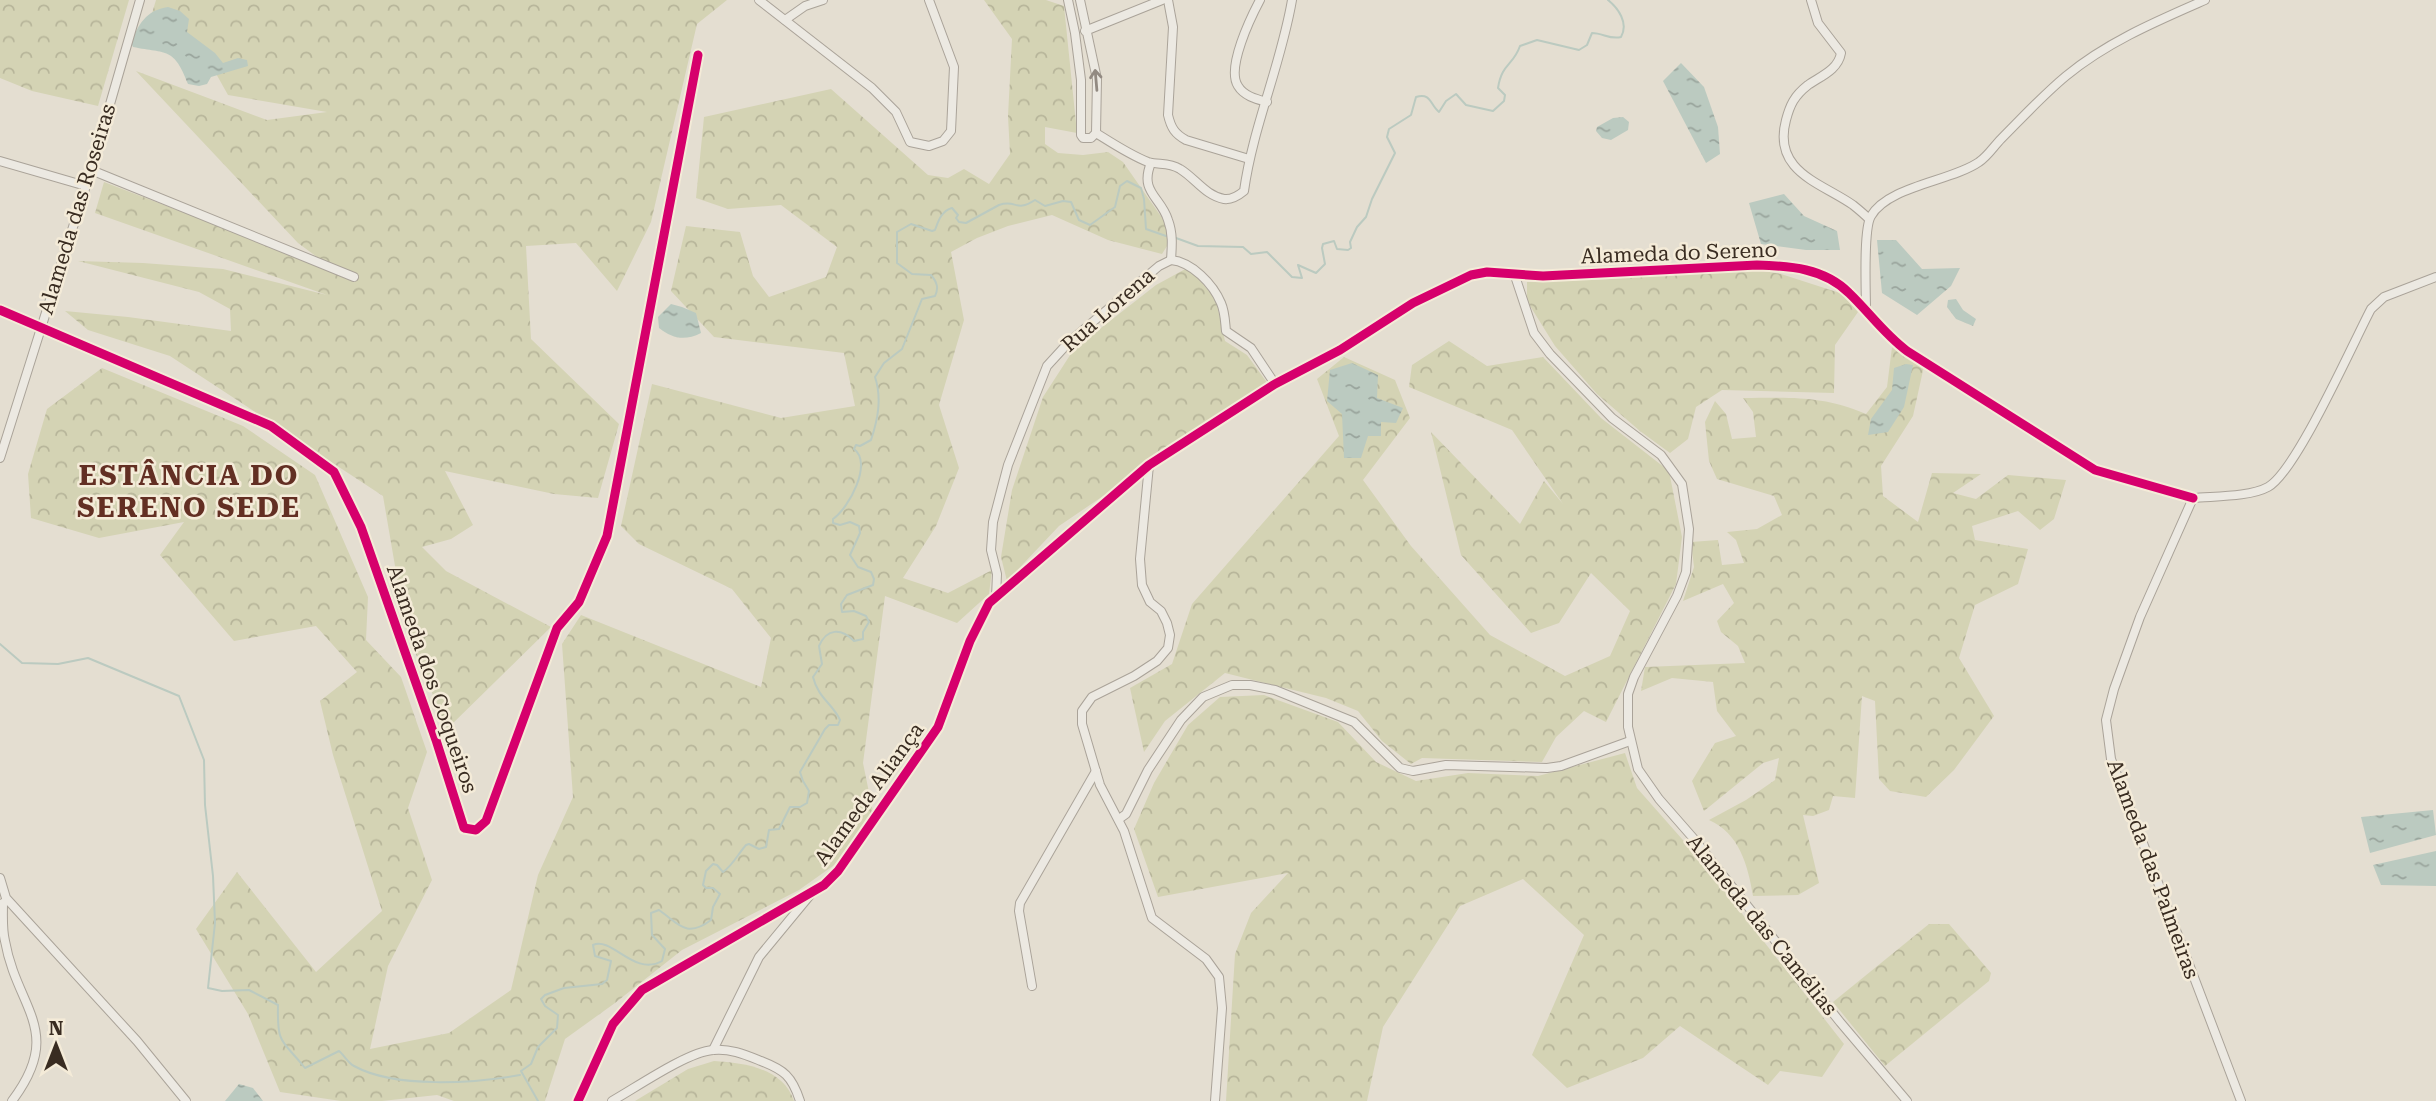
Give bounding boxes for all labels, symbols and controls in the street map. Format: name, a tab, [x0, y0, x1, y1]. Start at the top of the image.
one-way arrow	[1089, 69, 1102, 92]
street label: Alameda das Roseiras	[34, 101, 120, 317]
street label: Alameda do Sereno	[1580, 238, 1778, 268]
street label: Rua Lorena	[1057, 263, 1160, 357]
district label: ESTÂNCIA DO SERENO SEDE	[77, 459, 301, 524]
street label: Alameda dos Coqueiros	[382, 562, 482, 796]
street label: Alameda Aliança	[809, 718, 929, 870]
street label: Alameda das Palmeiras	[2102, 756, 2204, 982]
street label: Alameda das Camélias	[1682, 830, 1842, 1020]
north arrow	[21, 1010, 91, 1080]
text: N	[49, 1017, 64, 1040]

